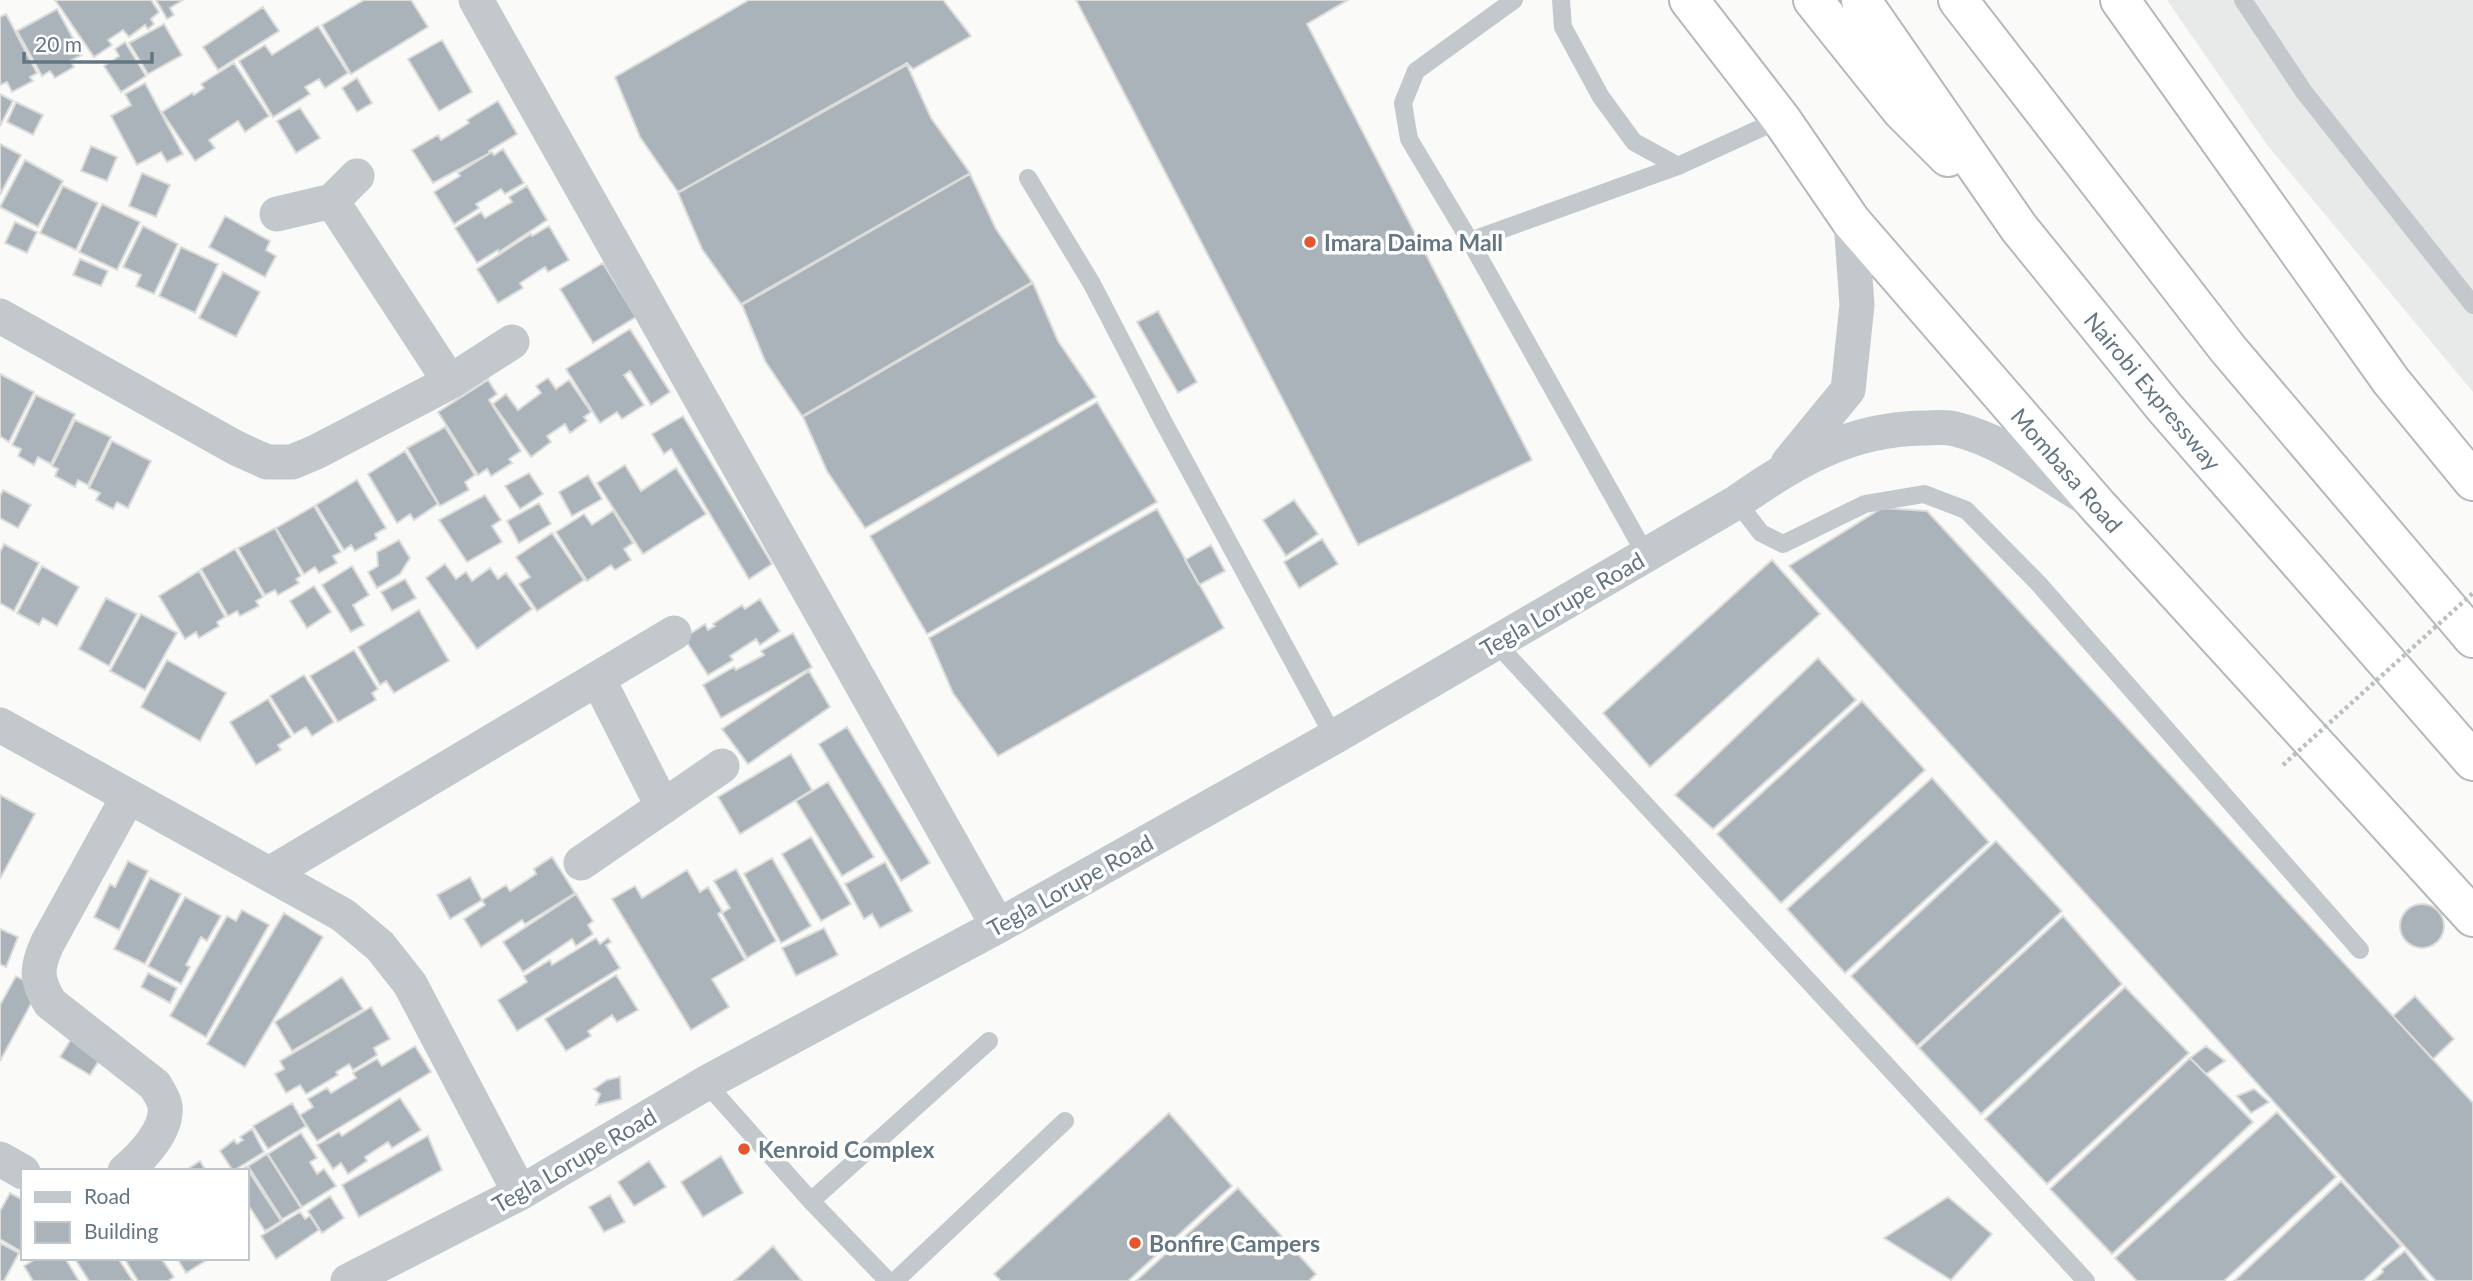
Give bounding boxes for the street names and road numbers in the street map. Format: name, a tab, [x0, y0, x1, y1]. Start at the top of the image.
street label: Nairobi Expressway	[2079, 306, 2227, 476]
street label: Mombasa Road	[2005, 402, 2129, 538]
street label: Tegla Lorupe Road	[1475, 546, 1649, 662]
street label: Tegla Lorupe Road	[982, 828, 1158, 942]
street label: Tegla Lorupe Road	[487, 1102, 661, 1218]

